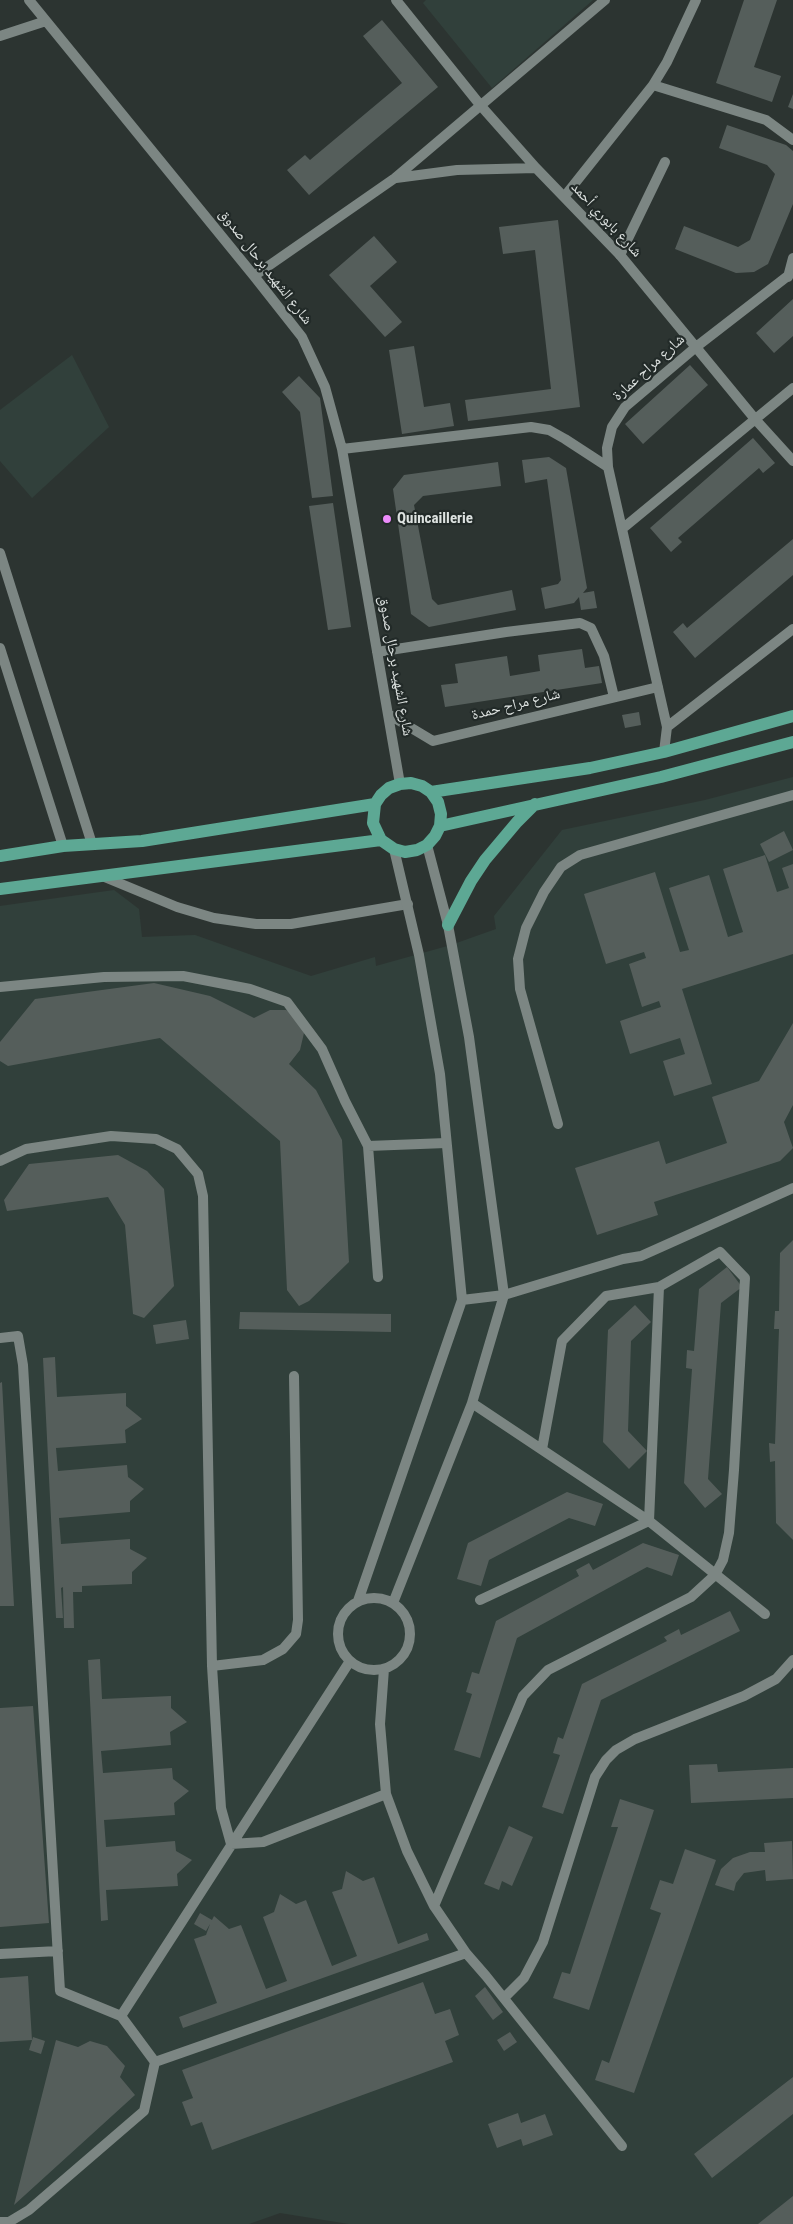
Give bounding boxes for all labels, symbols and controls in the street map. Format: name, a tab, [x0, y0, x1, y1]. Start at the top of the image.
street label: شارع بابوري أحمد	[567, 179, 645, 261]
street label: شارع الشهيد برحال صدوق	[214, 206, 316, 328]
street label: شارع مراح عمارة	[609, 331, 689, 405]
place label: Quincaillerie	[397, 510, 473, 528]
marker: Quincaillerie	[381, 513, 393, 525]
street label: شارع الشهيد برحال صدوق	[374, 595, 416, 737]
street label: شارع مراح حمدة	[470, 685, 562, 725]

